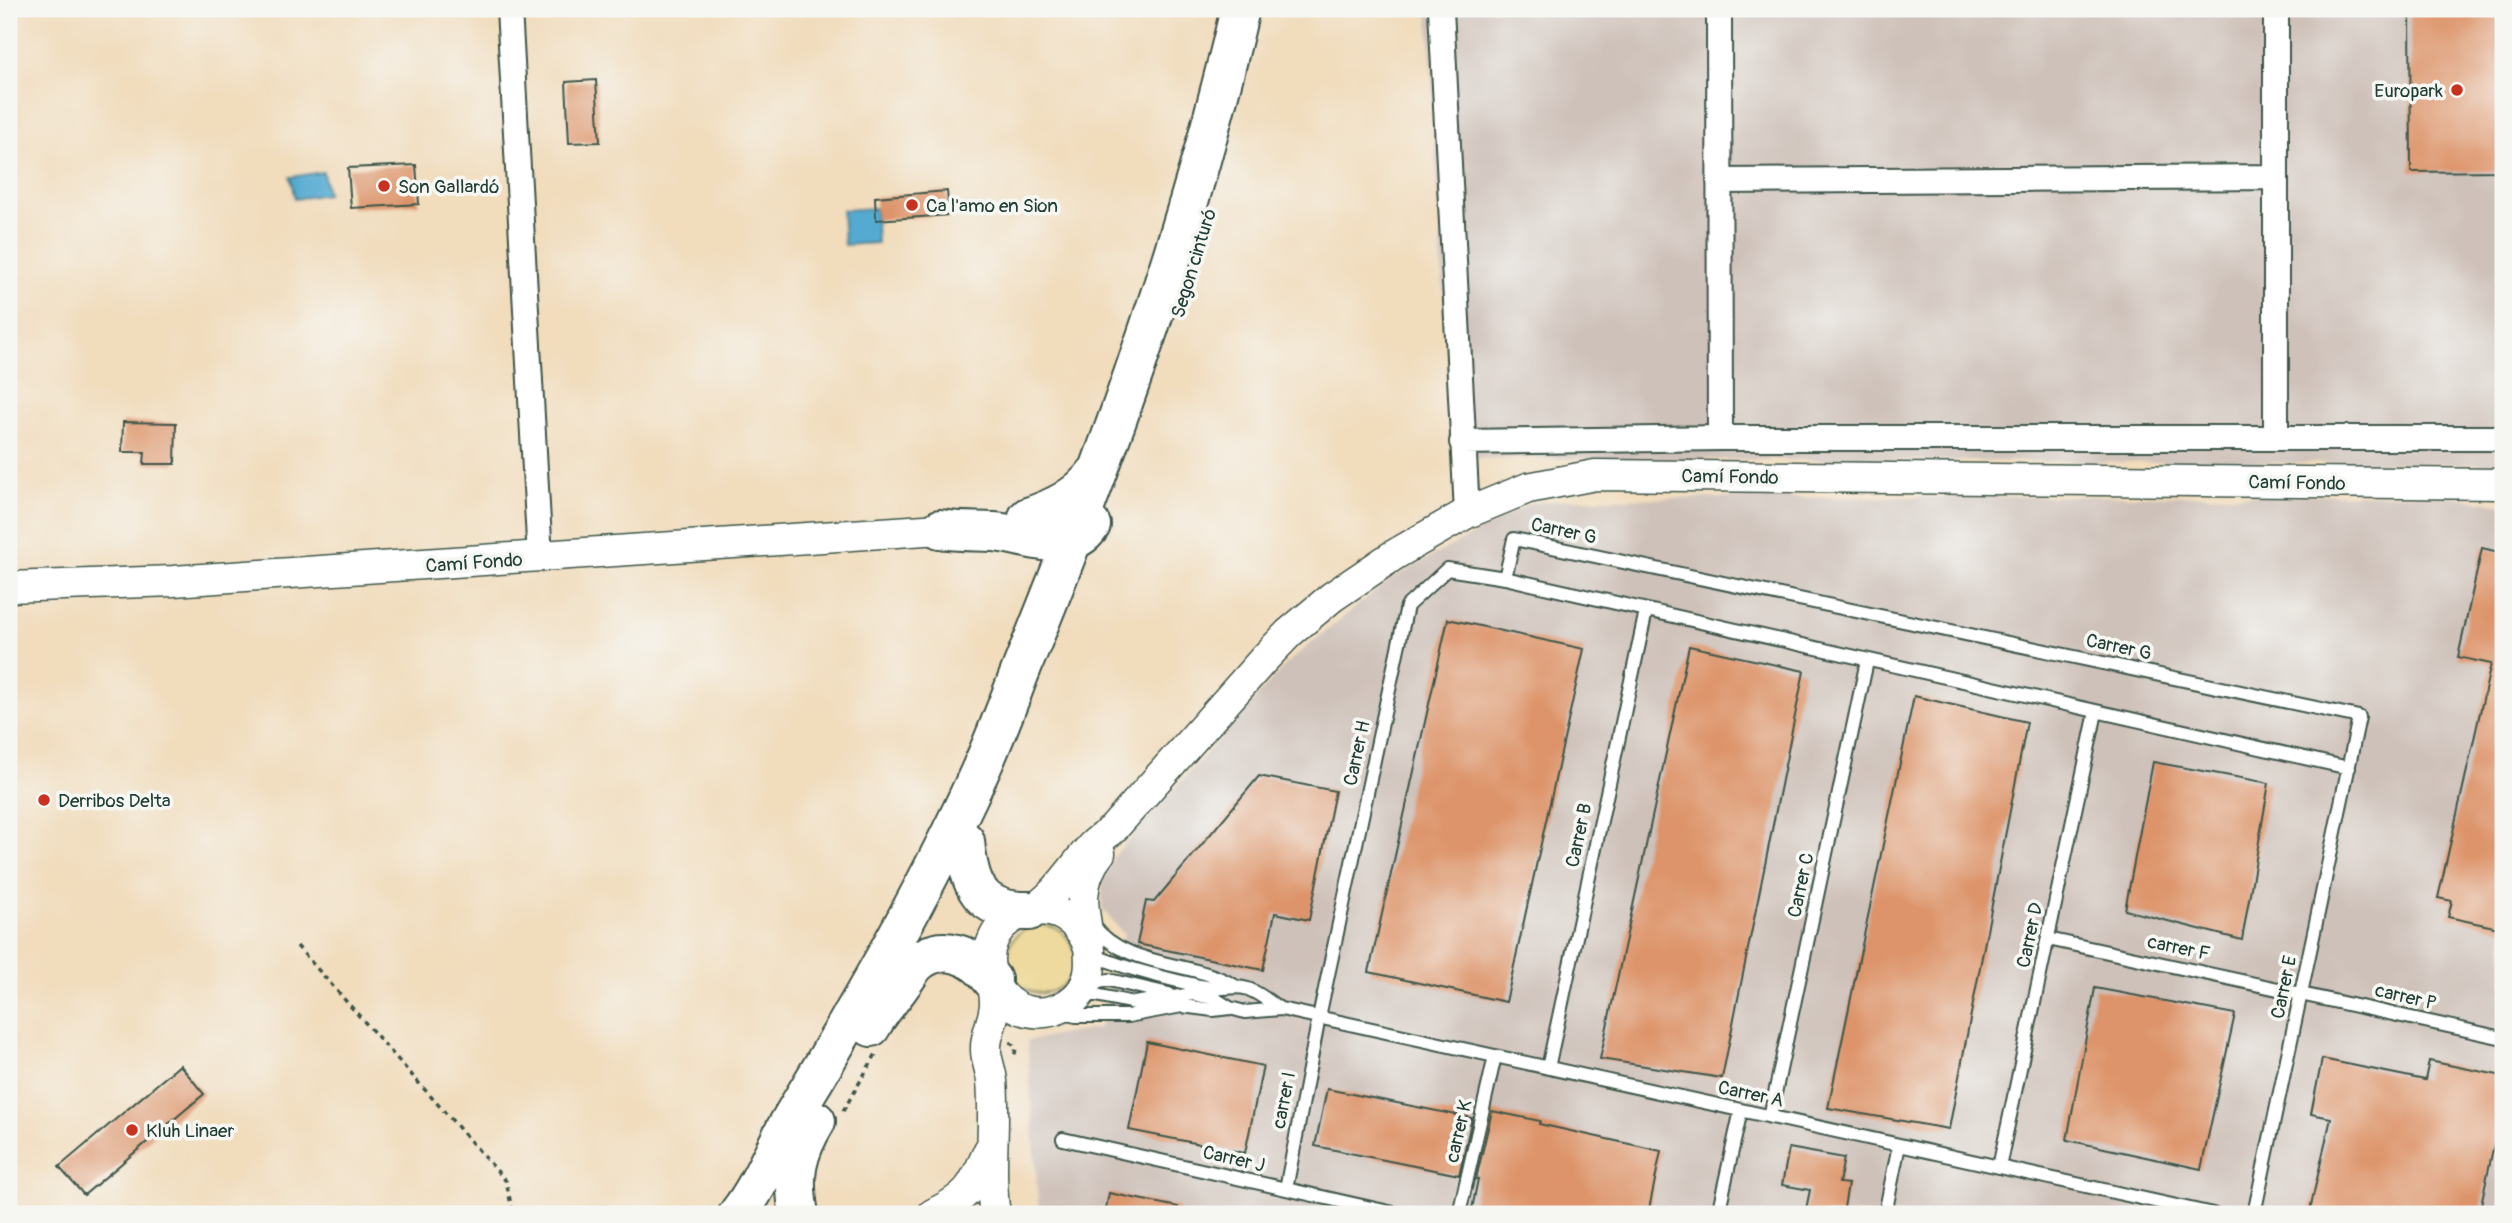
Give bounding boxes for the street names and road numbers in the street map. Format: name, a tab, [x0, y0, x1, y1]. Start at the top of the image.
street label: Segon cinturó	[1166, 206, 1222, 321]
street label: Camí Fondo	[1681, 464, 1779, 490]
street label: Camí Fondo	[2248, 470, 2346, 496]
street label: Carrer G	[1529, 512, 1599, 550]
street label: Camí Fondo	[425, 548, 523, 578]
street label: Carrer G	[2084, 628, 2154, 666]
street label: Carrer H	[1338, 718, 1376, 788]
street label: Carrer B	[1561, 801, 1597, 869]
street label: Carrer C	[1782, 851, 1820, 920]
street label: Carrer D	[2011, 900, 2049, 970]
street label: carrer F	[2145, 930, 2212, 966]
street label: Carrer E	[2266, 953, 2302, 1021]
street label: carrer P	[2373, 978, 2439, 1016]
street label: carrer I	[1267, 1070, 1301, 1131]
street label: Carrer A	[1716, 1075, 1786, 1113]
street label: carrer K	[1440, 1098, 1478, 1165]
street label: Carrer J	[1200, 1140, 1267, 1178]

